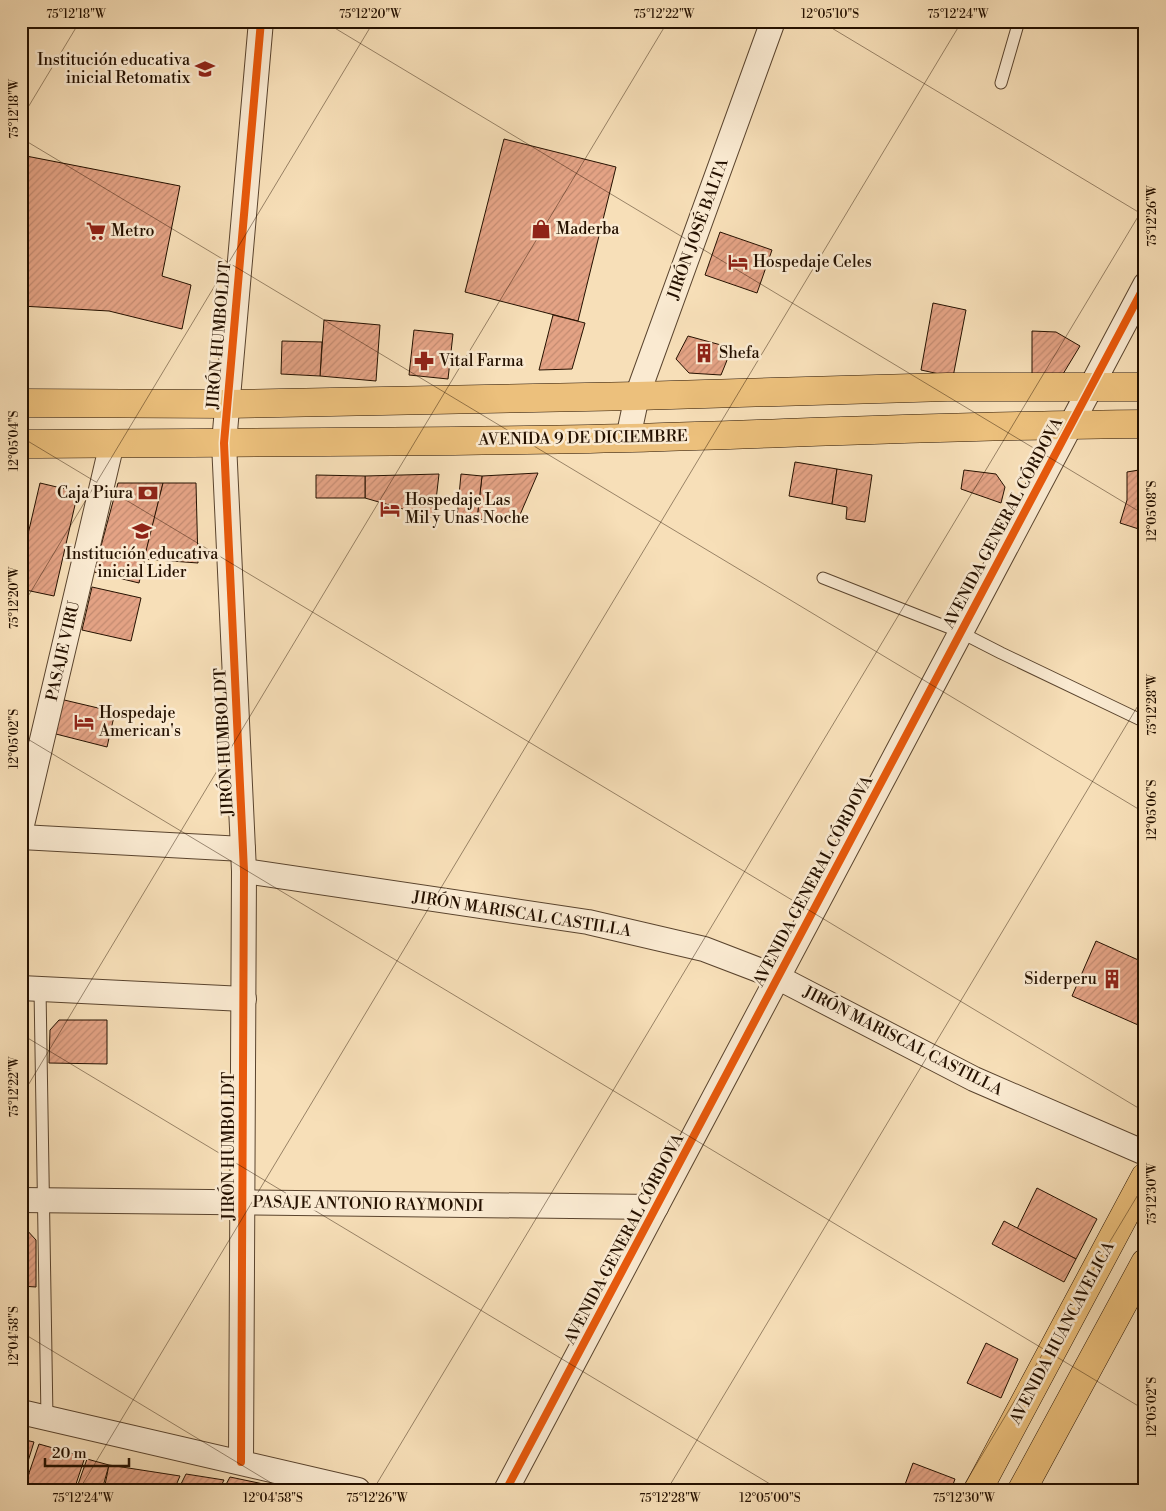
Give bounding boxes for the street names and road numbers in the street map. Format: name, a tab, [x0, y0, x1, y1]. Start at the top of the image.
street label: JIRÓN JOSÉ BALTA	[661, 154, 733, 303]
street label: JIRÓN HUMBOLDT	[200, 260, 235, 411]
street label: AVENIDA GENERAL CÓRDOVA	[937, 412, 1068, 633]
street label: AVENIDA 9 DE DICIEMBRE	[477, 426, 688, 450]
street label: PASAJE VIRU	[42, 599, 84, 703]
street label: JIRÓN HUMBOLDT	[208, 667, 238, 818]
street label: AVENIDA GENERAL CÓRDOVA	[747, 770, 878, 991]
street label: JIRÓN MARISCAL CASTILLA	[410, 885, 634, 941]
street label: JIRÓN MARISCAL CASTILLA	[799, 980, 1008, 1101]
street label: JIRÓN HUMBOLDT	[217, 1072, 239, 1221]
street label: AVENIDA GENERAL CÓRDOVA	[558, 1128, 689, 1349]
street label: PASAJE ANTONIO RAYMONDI	[252, 1192, 484, 1216]
street label: AVENIDA HUANCAVELICA	[1005, 1237, 1119, 1429]

